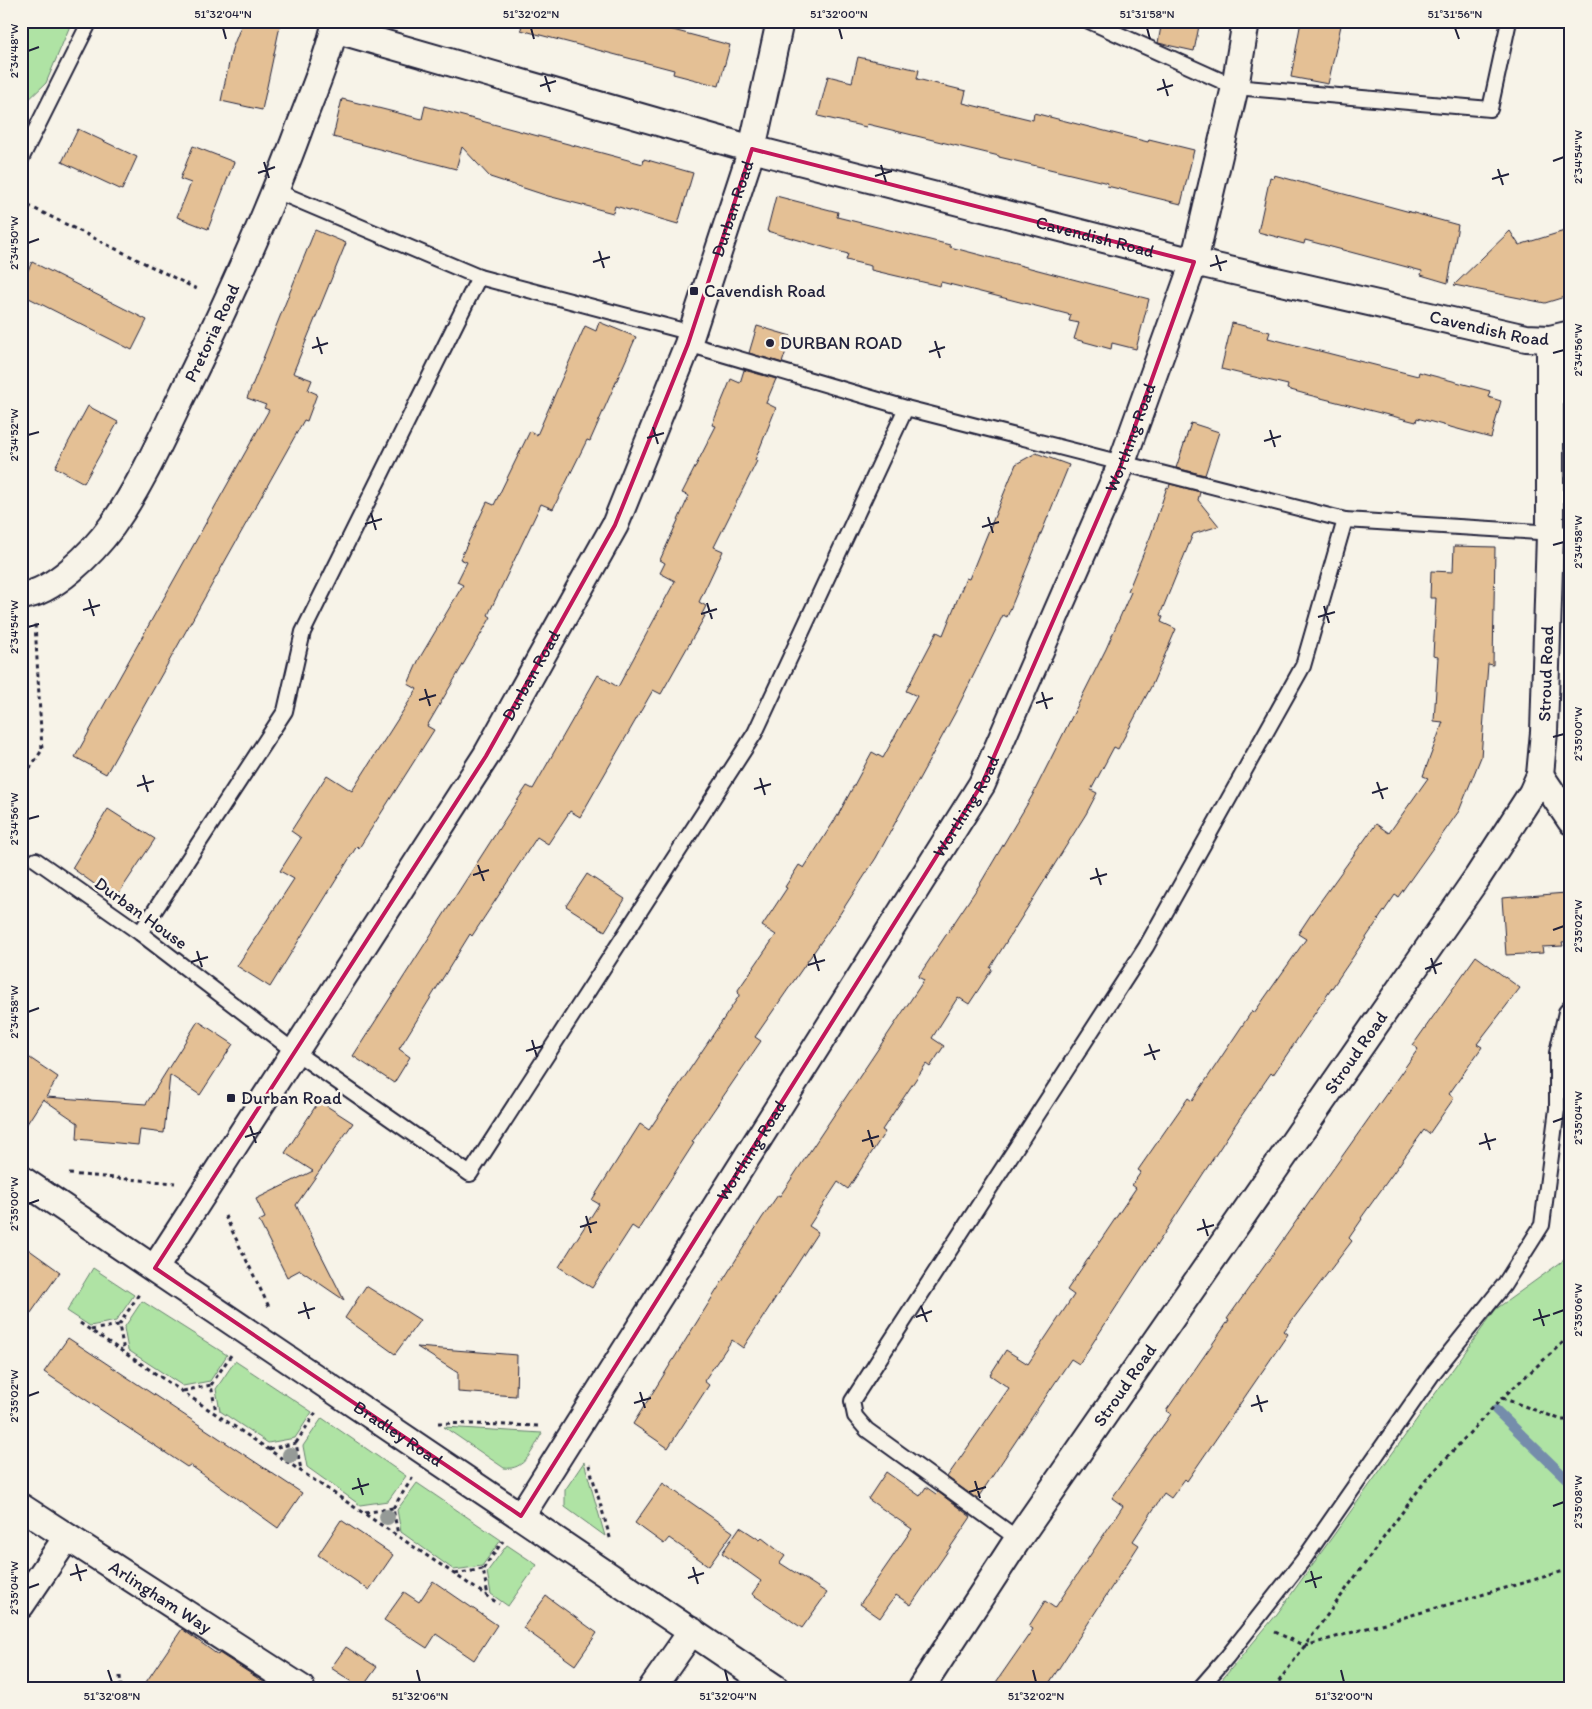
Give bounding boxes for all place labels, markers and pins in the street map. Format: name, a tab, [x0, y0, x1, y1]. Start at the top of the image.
place label: Cavendish Road	[704, 280, 826, 302]
marker: Cavendish Road	[688, 285, 700, 297]
place label: DURBAN ROAD	[780, 332, 902, 354]
marker: DURBAN ROAD	[764, 337, 776, 349]
place label: Durban Road	[241, 1087, 342, 1109]
marker: Durban Road	[225, 1092, 237, 1104]

